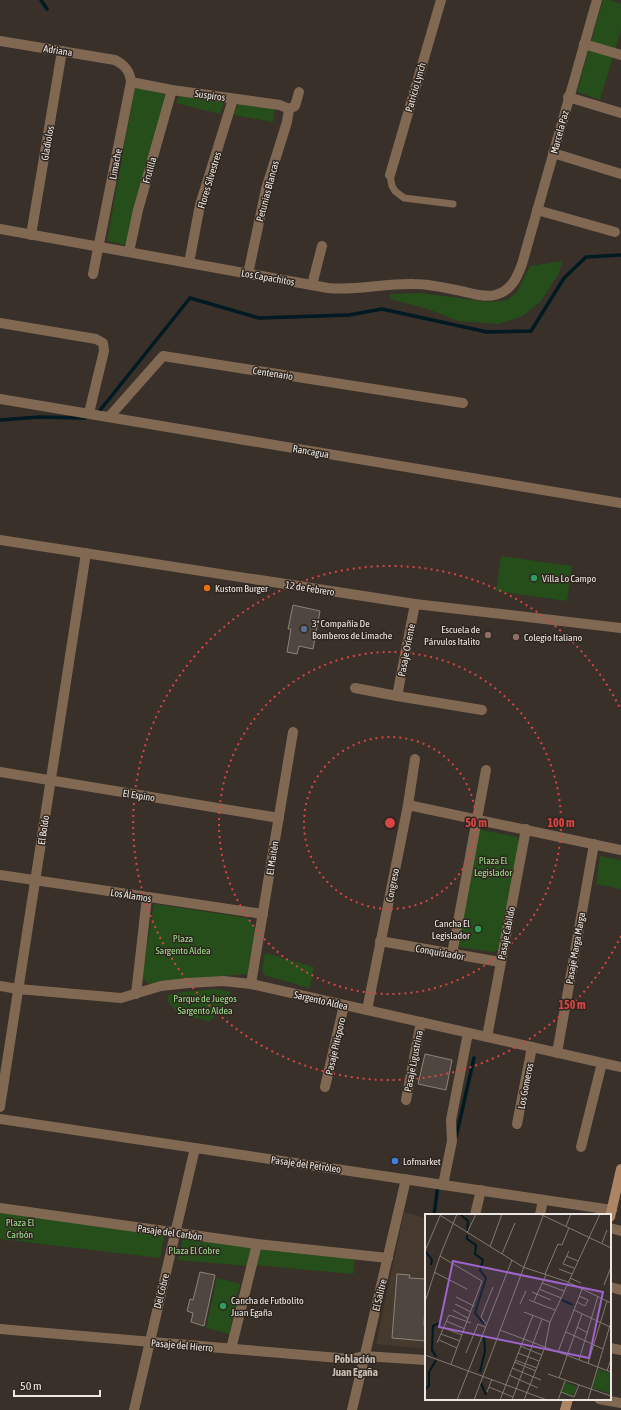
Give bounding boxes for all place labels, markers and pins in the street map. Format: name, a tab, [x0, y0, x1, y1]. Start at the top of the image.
marker: Villa Lo Campo	[529, 573, 539, 583]
place label: Villa Lo Campo	[542, 573, 597, 584]
marker: Kustom Burger	[202, 583, 212, 593]
place label: Kustom Burger	[215, 583, 269, 594]
place label: 3ª Compañía De Bomberos de Limache	[312, 618, 393, 641]
marker: 3ª Compañía De Bomberos de Limache	[299, 624, 309, 634]
place label: Escuela de Párvulos Italito	[424, 624, 480, 647]
marker: Escuela de Párvulos Italito	[483, 630, 493, 640]
marker: Colegio Italiano	[511, 632, 521, 642]
place label: Colegio Italiano	[524, 632, 582, 643]
centre of rings	[383, 816, 397, 830]
place label: Cancha El Legislador	[432, 918, 471, 941]
marker: Cancha El Legislador	[473, 924, 483, 934]
marker: Lofmarket	[390, 1156, 400, 1166]
place label: Lofmarket	[403, 1156, 441, 1167]
place label: Cancha de Futbolito Juan Egaña	[231, 1295, 304, 1318]
marker: Cancha de Futbolito Juan Egaña	[218, 1301, 228, 1311]

